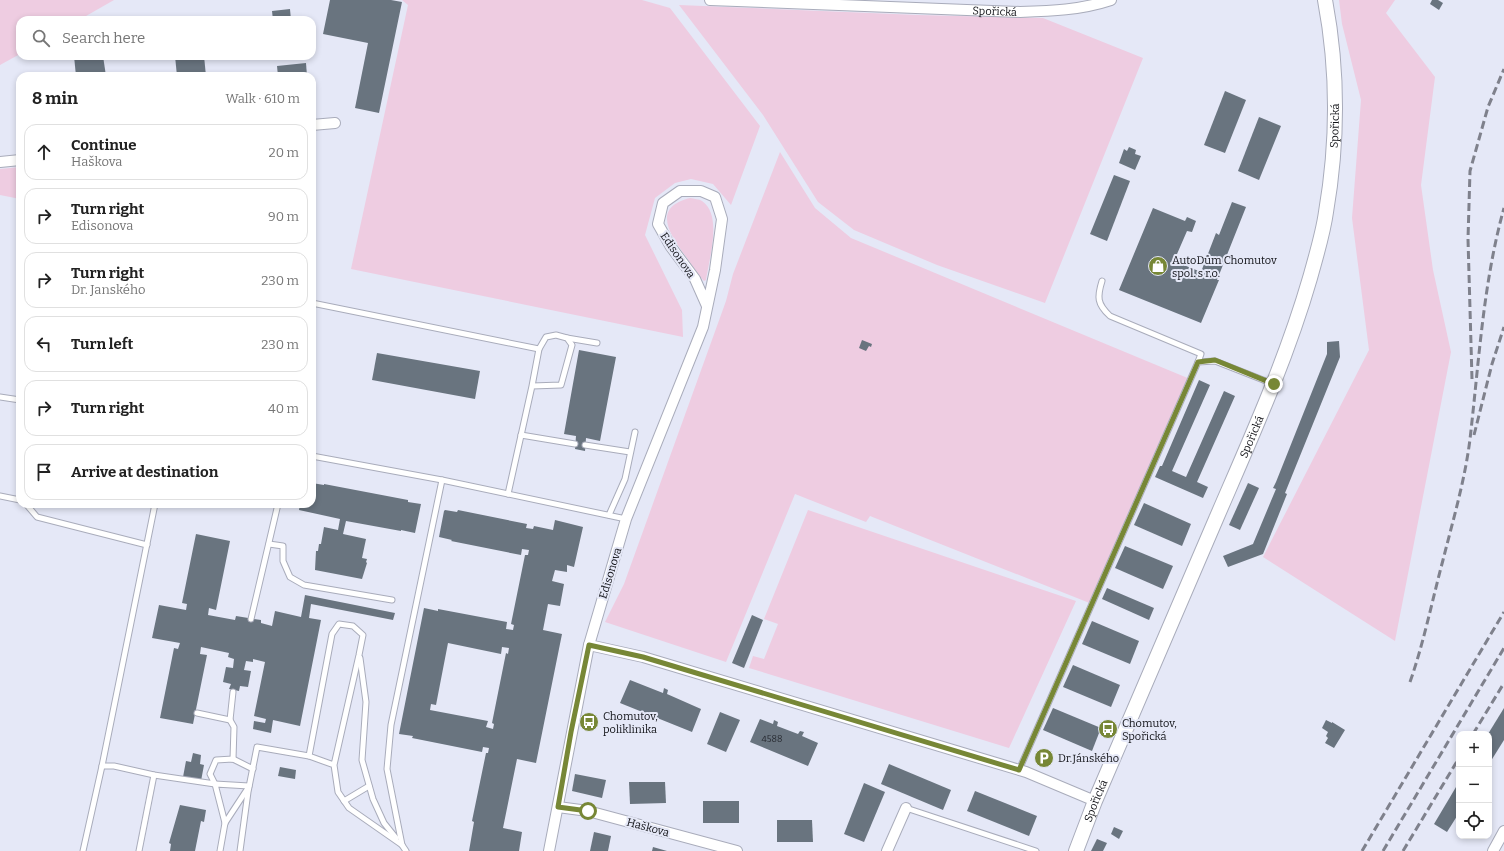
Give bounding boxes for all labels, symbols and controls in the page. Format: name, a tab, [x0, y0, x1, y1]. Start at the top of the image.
street label: Spořická	[972, 4, 1017, 19]
search box	[16, 16, 316, 60]
icon: search	[30, 27, 52, 49]
text: Search here	[62, 29, 145, 47]
text: 8 min	[32, 88, 78, 109]
text: Walk · 610 m	[226, 91, 300, 106]
street label: Spořická	[1328, 103, 1342, 148]
text: Continue	[71, 136, 137, 154]
icon: ahead	[33, 141, 55, 163]
text: 20 m	[269, 145, 299, 160]
text: Haškova	[71, 154, 122, 169]
text: Turn right	[71, 200, 144, 218]
icon: right	[33, 205, 55, 227]
text: 90 m	[268, 209, 299, 224]
text: Edisonova	[71, 218, 133, 233]
street label: Edisonova	[657, 230, 698, 281]
place label: AutoDům Chomutov spol. s r.o.	[1172, 254, 1277, 280]
shop icon: AutoDům Chomutov spol. s r.o.	[1147, 255, 1169, 277]
text: Turn right	[71, 264, 144, 282]
icon: right	[33, 269, 55, 291]
text: 230 m	[261, 273, 299, 288]
text: Dr. Janského	[71, 282, 146, 297]
icon: left	[33, 333, 55, 355]
text: Turn left	[71, 335, 133, 353]
text: 230 m	[261, 337, 299, 352]
route end	[1265, 375, 1283, 393]
icon: right	[33, 397, 55, 419]
text: Turn right	[71, 399, 144, 417]
text: 40 m	[268, 401, 299, 416]
street label: Spořická	[1237, 414, 1267, 460]
icon: arrive	[33, 461, 55, 483]
text: Arrive at destination	[71, 463, 218, 481]
street label: Edisonova	[597, 546, 624, 600]
place label: Chomutov, poliklinika	[603, 710, 658, 736]
bus stop icon: Chomutov, poliklinika	[578, 711, 600, 733]
place label: Chomutov, Spořická	[1122, 717, 1177, 743]
bus stop icon: Chomutov, Spořická	[1097, 718, 1119, 740]
map controls	[1456, 731, 1492, 839]
button: +	[1456, 731, 1492, 767]
house number: 4588	[762, 734, 782, 744]
parking icon: Dr.Jánského	[1033, 747, 1055, 769]
place label: Dr.Jánského	[1058, 752, 1119, 765]
button: −	[1456, 767, 1492, 803]
street label: Spořická	[1082, 778, 1111, 824]
route start	[579, 802, 597, 820]
button: locate	[1456, 803, 1492, 839]
street label: Haškova	[625, 816, 671, 839]

